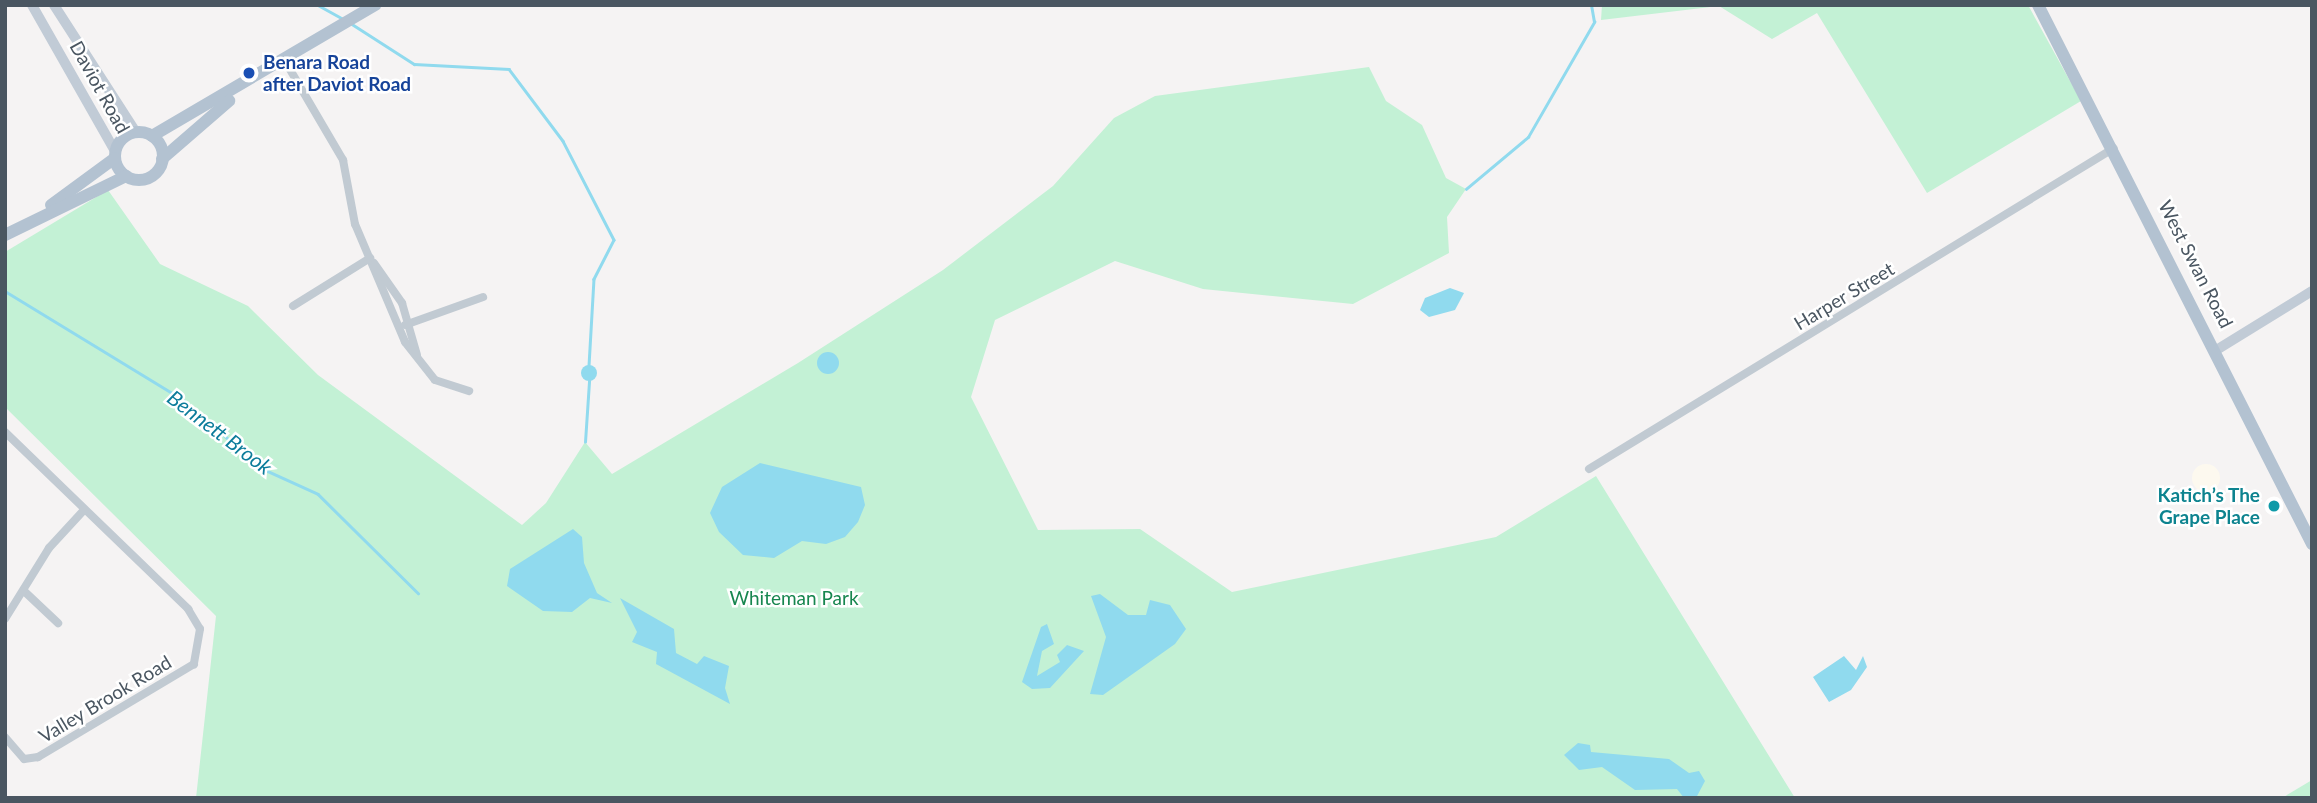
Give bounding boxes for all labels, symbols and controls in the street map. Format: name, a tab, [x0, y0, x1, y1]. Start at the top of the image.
street label: Daviot Road	[65, 37, 135, 137]
place label: Benara Road after Daviot Road	[263, 51, 412, 95]
marker: Benara Road after Daviot Road	[241, 65, 257, 81]
street label: West Swan Road	[2154, 196, 2238, 332]
street label: Harper Street	[1790, 257, 1898, 335]
water label: Bennett Brook	[163, 385, 277, 479]
place label: Katich’s The Grape Place	[2157, 484, 2260, 528]
marker: Katich’s The Grape Place	[2266, 498, 2282, 514]
park label: Whiteman Park	[729, 587, 859, 609]
street label: Valley Brook Road	[34, 650, 176, 748]

